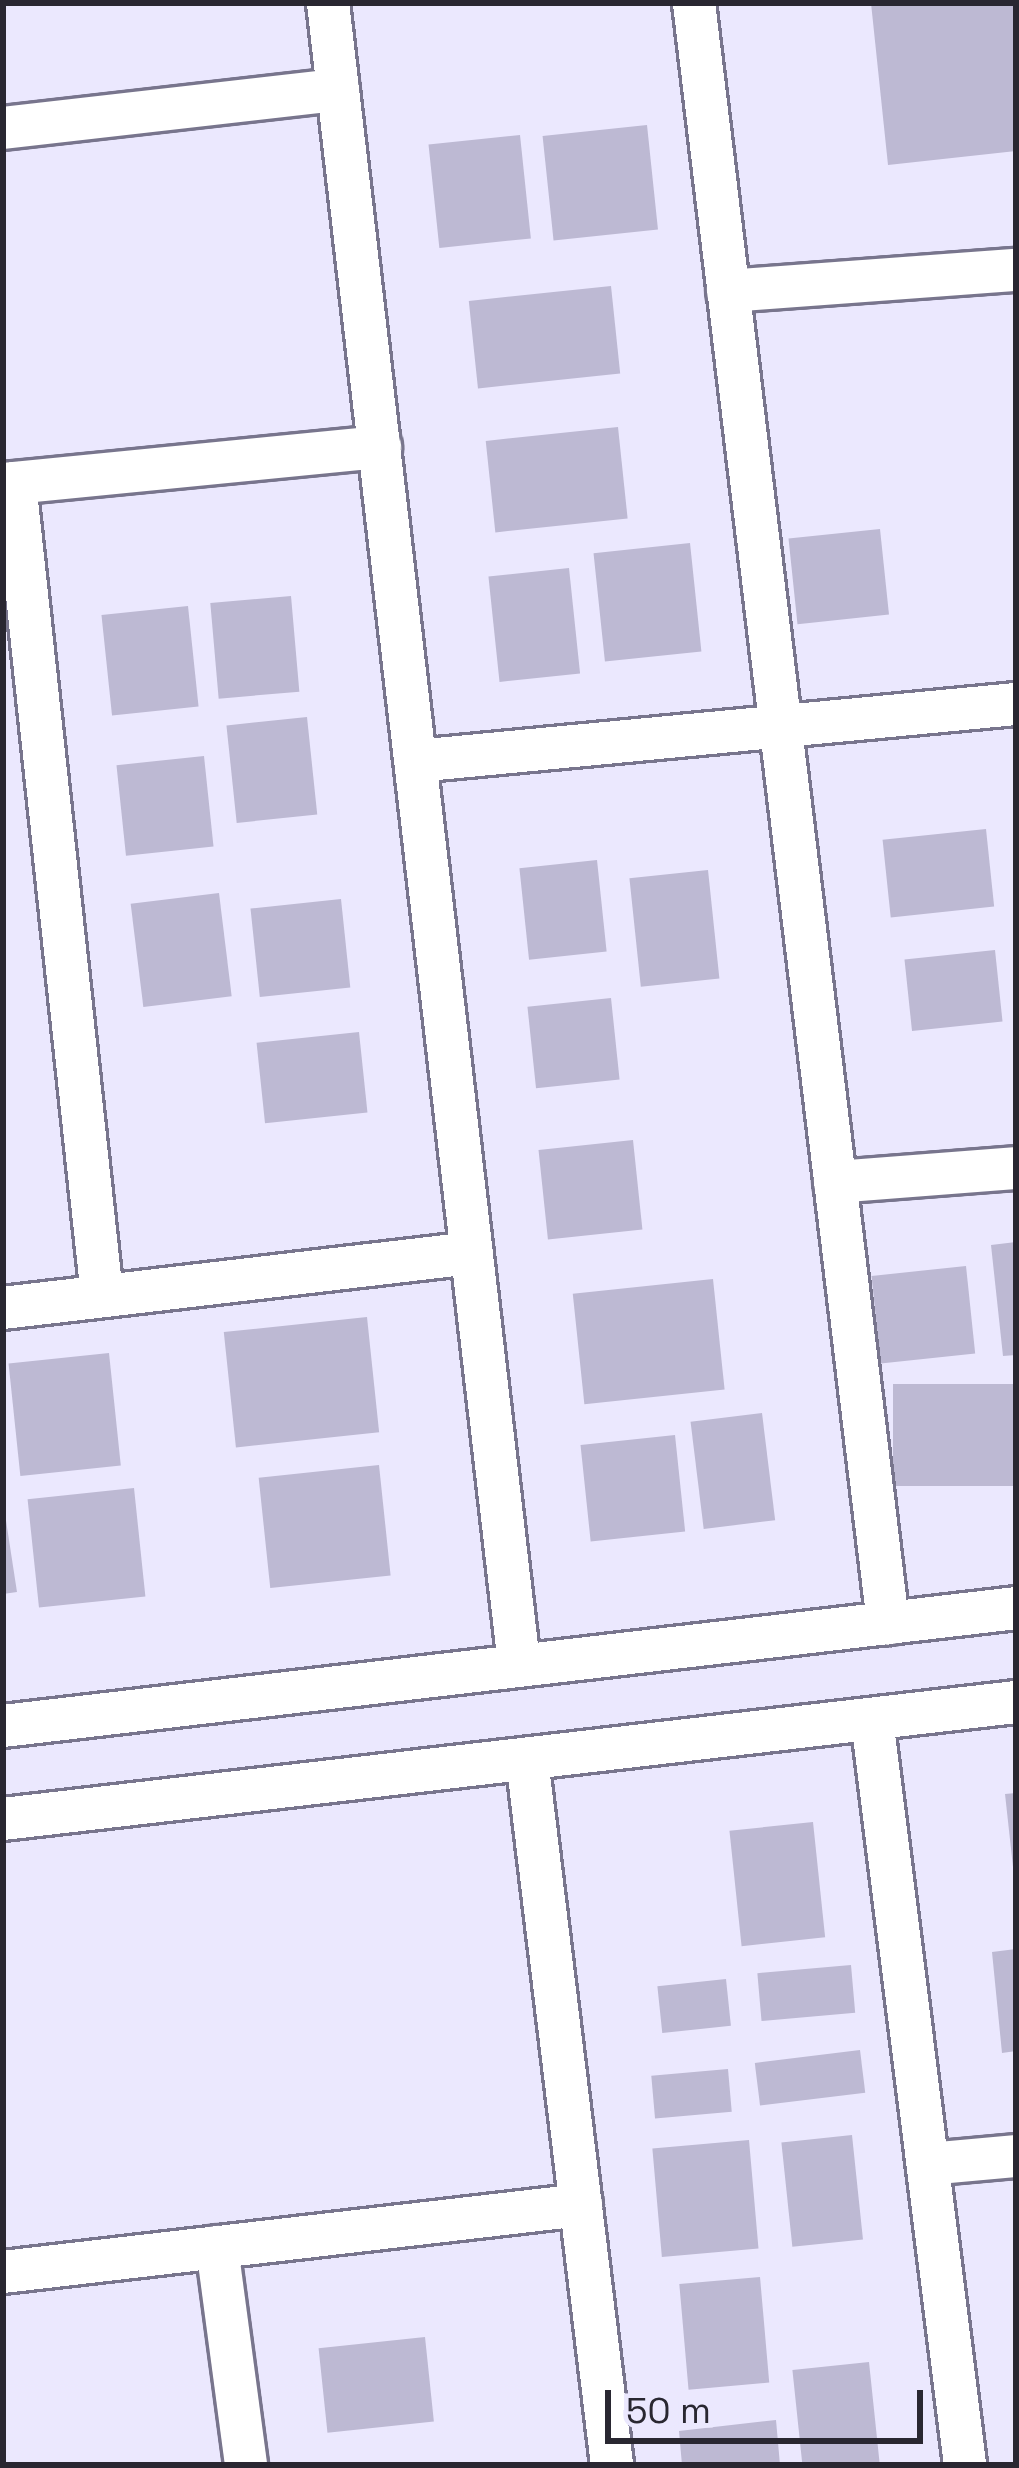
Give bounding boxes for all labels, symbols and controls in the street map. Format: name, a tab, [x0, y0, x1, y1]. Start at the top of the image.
scale bar	[611, 2366, 929, 2440]
text: 50 m	[626, 2388, 711, 2434]

